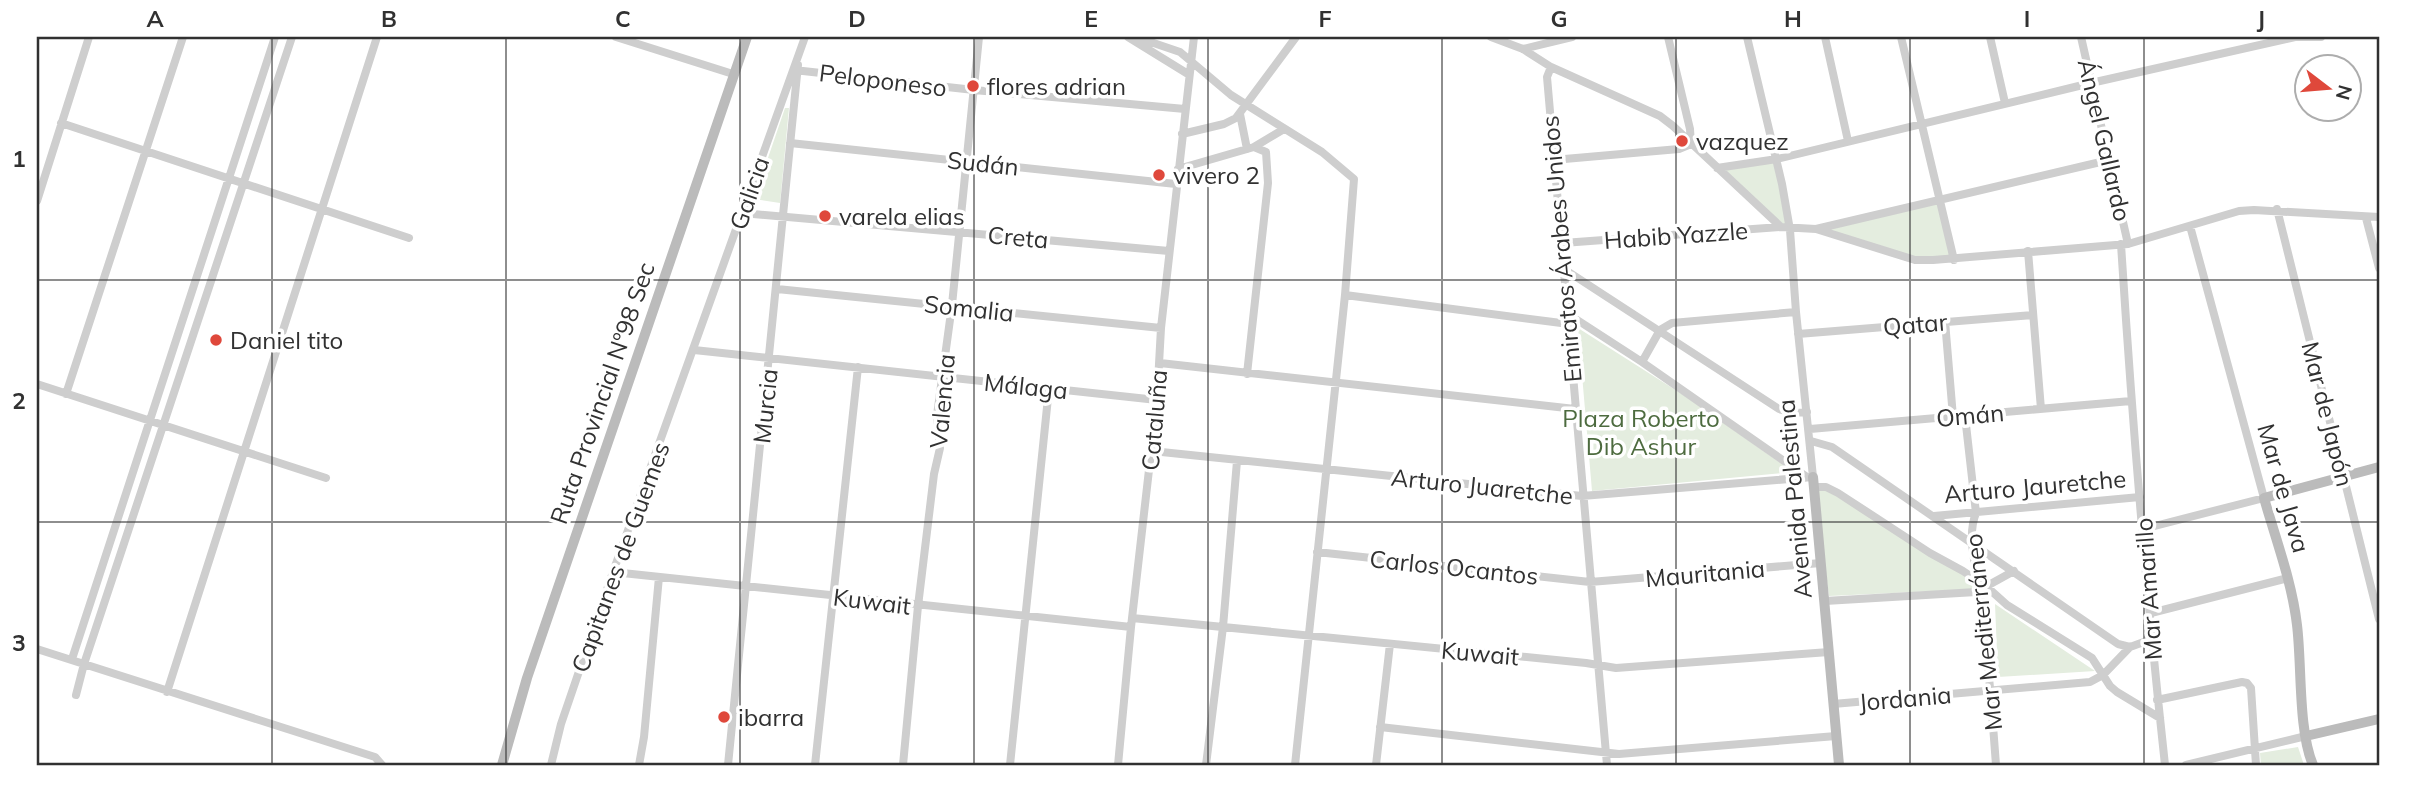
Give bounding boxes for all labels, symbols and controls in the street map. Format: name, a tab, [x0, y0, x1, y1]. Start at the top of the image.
text: A	[146, 4, 164, 33]
text: B	[381, 4, 397, 33]
text: C	[615, 4, 631, 33]
text: D	[848, 4, 866, 33]
text: E	[1084, 4, 1098, 33]
text: F	[1318, 4, 1332, 33]
text: G	[1550, 4, 1568, 33]
text: H	[1784, 4, 1802, 33]
text: I	[2024, 4, 2030, 33]
text: J	[2257, 4, 2265, 33]
north arrow	[2294, 52, 2364, 122]
street label: Ángel Gallardo	[2072, 56, 2138, 224]
street label: Peloponeso	[817, 57, 949, 103]
place label: flores adrian	[987, 71, 1126, 101]
marker: flores adrian	[965, 78, 981, 94]
text: N	[2331, 82, 2358, 103]
street label: Emiratos Árabes Unidos	[1534, 114, 1588, 384]
place label: vazquez	[1696, 126, 1789, 156]
marker: vazquez	[1674, 133, 1690, 149]
text: 1	[12, 144, 26, 173]
street label: Sudán	[946, 144, 1020, 182]
street label: Galicia	[723, 152, 775, 234]
place label: vivero 2	[1173, 160, 1260, 190]
marker: vivero 2	[1151, 167, 1167, 183]
place label: varela elias	[839, 201, 965, 231]
marker: varela elias	[817, 208, 833, 224]
street label: Habib Yazzle	[1603, 215, 1749, 255]
street label: Creta	[986, 219, 1050, 255]
street label: Ruta Provincial Nº98 Sec	[543, 258, 661, 528]
street label: Somalia	[923, 288, 1015, 328]
street label: Qatar	[1882, 306, 1949, 342]
place label: Daniel tito	[230, 325, 343, 355]
marker: Daniel tito	[208, 332, 224, 348]
street label: Mar de Japón	[2296, 338, 2360, 490]
street label: Valencia	[923, 353, 961, 449]
street label: Murcia	[746, 367, 784, 445]
street label: Málaga	[983, 367, 1069, 405]
street label: Cataluña	[1135, 368, 1173, 472]
text: 2	[12, 386, 26, 415]
street label: Omán	[1935, 397, 2005, 433]
street label: Avenida Palestina	[1770, 398, 1818, 600]
park label: Plaza Roberto Dib Ashur	[1562, 403, 1720, 461]
street label: Mar de Java	[2251, 420, 2317, 556]
street label: Capitanes de Guemes	[564, 438, 676, 676]
street label: Arturo Juaretche	[1390, 462, 1574, 510]
street label: Arturo Jauretche	[1943, 463, 2127, 509]
street label: Mar Amarillo	[2128, 517, 2168, 661]
street label: Mar Mediterráneo	[1958, 532, 2008, 732]
street label: Carlos Ocantos	[1368, 543, 1540, 591]
street label: Mauritania	[1644, 553, 1766, 593]
street label: Kuwait	[831, 581, 913, 621]
text: 3	[12, 628, 26, 657]
street label: Kuwait	[1440, 635, 1520, 671]
street label: Jordania	[1857, 679, 1953, 717]
place label: ibarra	[738, 702, 804, 732]
marker: ibarra	[716, 709, 732, 725]

